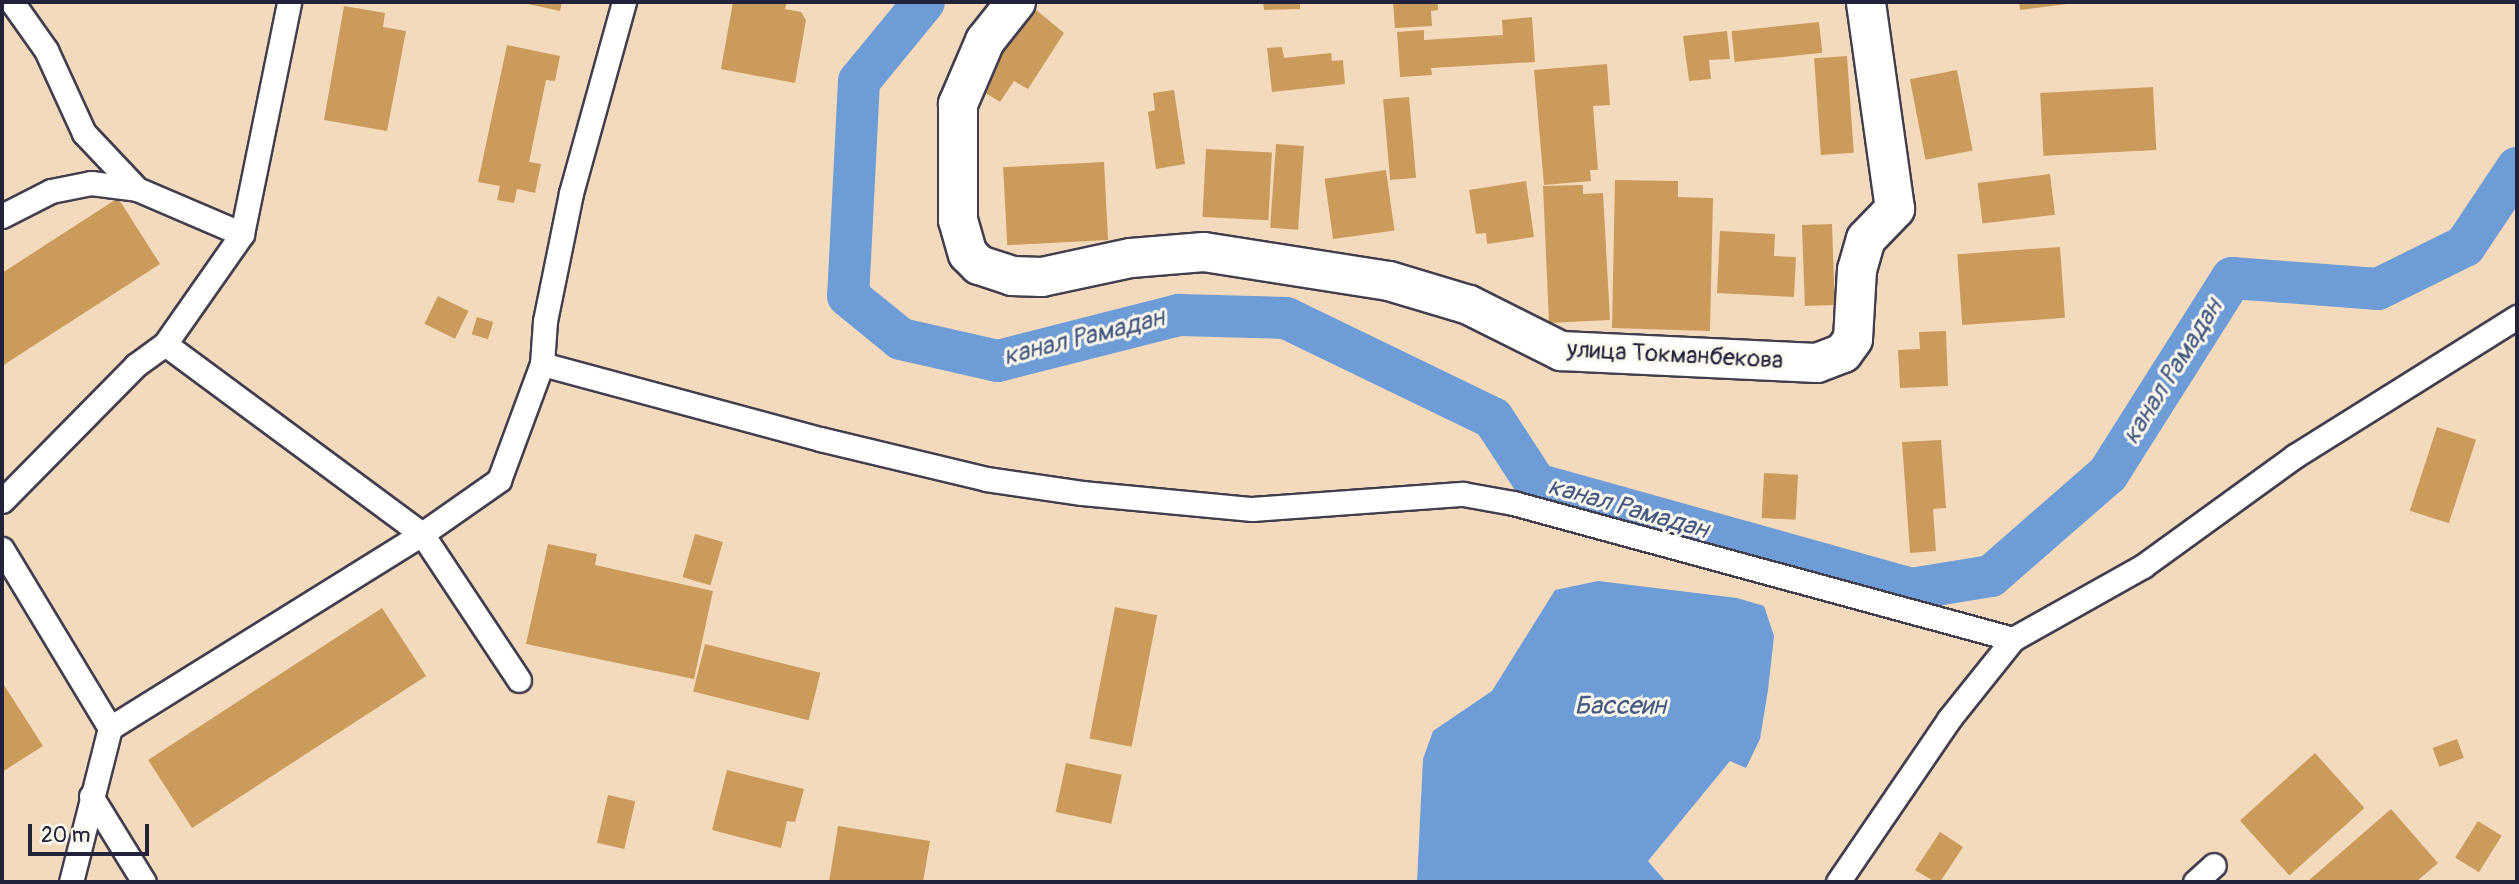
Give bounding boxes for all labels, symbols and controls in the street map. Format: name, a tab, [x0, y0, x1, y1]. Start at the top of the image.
water label: канал Рамадан	[2116, 294, 2230, 450]
water label: канал Рамадан	[1000, 303, 1168, 373]
street label: улица Токманбекова	[1566, 335, 1784, 375]
water label: канал Рамадан	[1544, 471, 1712, 547]
water label: Бассеин	[1574, 691, 1666, 723]
scale bar	[32, 810, 152, 854]
text: 20 m	[41, 822, 90, 849]

